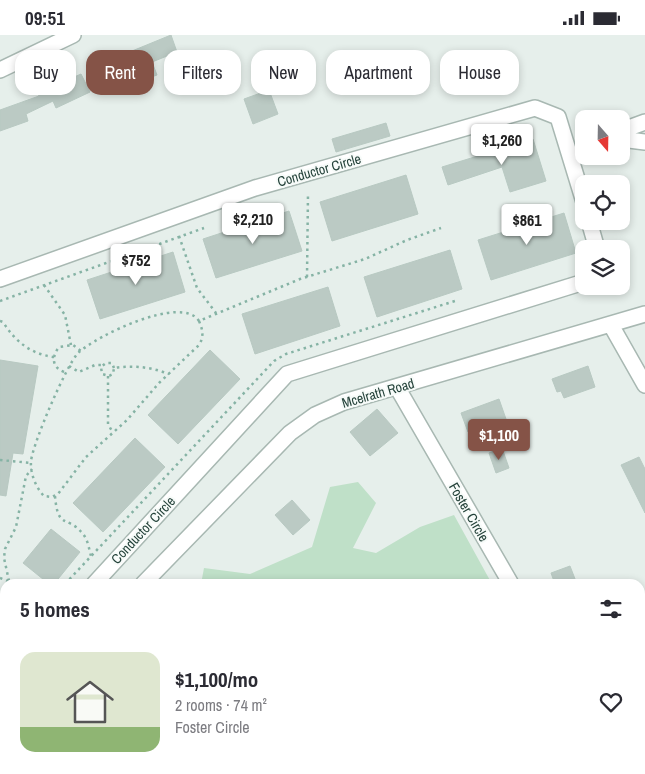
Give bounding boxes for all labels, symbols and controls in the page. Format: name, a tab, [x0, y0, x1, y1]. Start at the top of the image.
text: 09:51	[25, 5, 65, 31]
chip: Buy	[15, 50, 76, 95]
chip: Rent	[86, 50, 154, 95]
chip: Filters	[164, 50, 241, 95]
chip: New	[251, 50, 316, 95]
chip: Apartment	[326, 50, 430, 95]
chip: House	[440, 50, 519, 95]
north arrow	[575, 110, 630, 165]
map controls	[575, 110, 630, 295]
pin: $1,260	[461, 123, 543, 166]
text: $1,260	[482, 129, 522, 151]
street label: Conductor Circle	[275, 149, 363, 191]
button: locate	[575, 175, 630, 230]
pin: $2,210	[212, 203, 294, 245]
pin: $861	[497, 203, 557, 246]
text: $2,210	[233, 208, 273, 230]
text: $861	[512, 209, 542, 231]
button: layers	[575, 240, 630, 295]
pin: $752	[106, 243, 166, 286]
text: $752	[121, 249, 151, 271]
street label: Mcelrath Road	[340, 374, 416, 412]
pin: $1,100	[458, 419, 540, 461]
text: $1,100	[479, 424, 519, 446]
street label: Foster Circle	[445, 479, 493, 545]
street label: Conductor Circle	[107, 492, 179, 568]
text: 5 homes	[20, 595, 90, 624]
icon: filters	[597, 595, 625, 623]
text: $1,100/mo	[175, 665, 258, 694]
icon: home	[60, 672, 120, 732]
icon: heart	[597, 688, 625, 716]
text: 2 rooms · 74 m²	[175, 694, 267, 716]
text: Foster Circle	[175, 716, 249, 738]

